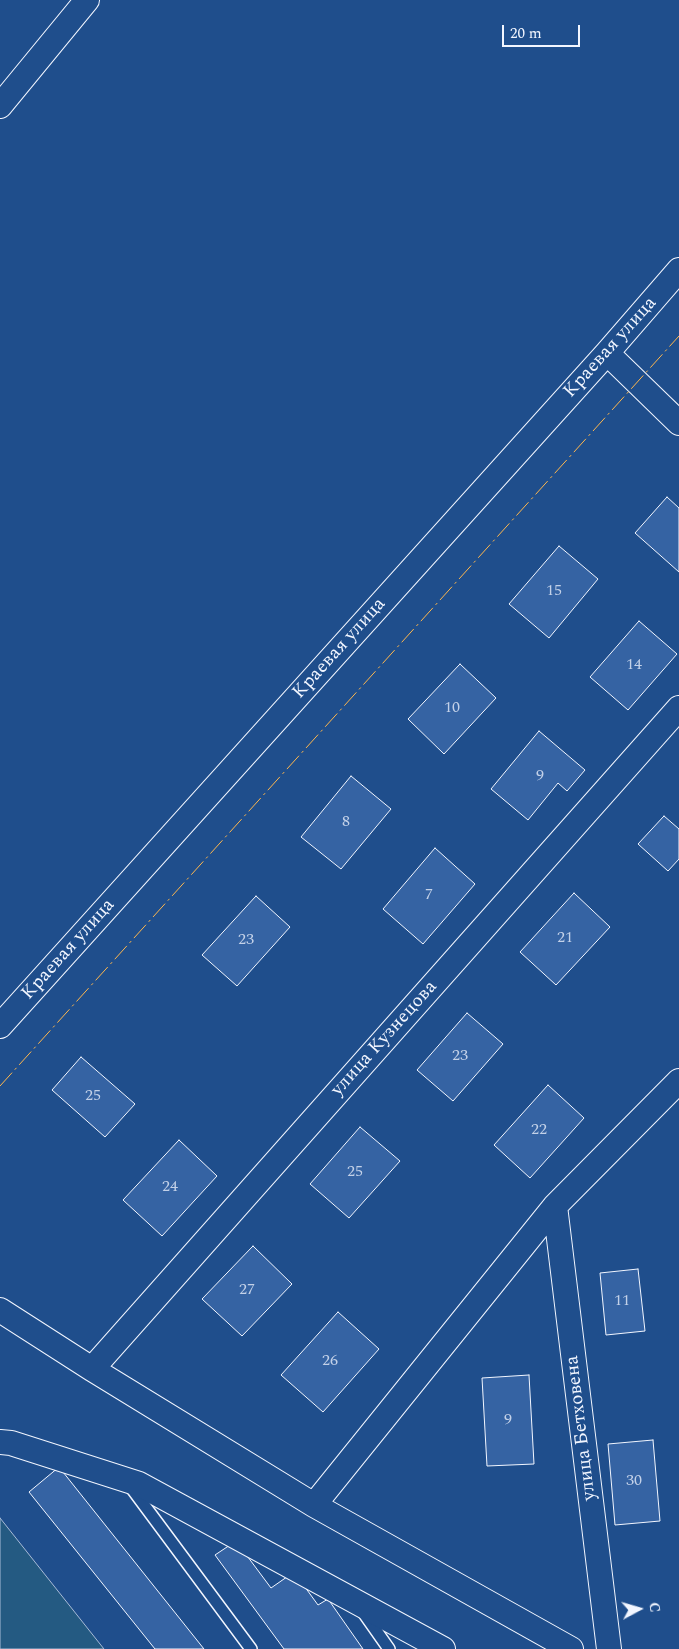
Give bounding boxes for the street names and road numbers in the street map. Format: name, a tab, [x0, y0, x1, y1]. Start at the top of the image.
street label: Краевая улица	[560, 293, 662, 403]
street label: Краевая улица	[289, 594, 391, 704]
street label: Краевая улица	[18, 895, 120, 1005]
street label: улица Кузнецова	[327, 976, 443, 1102]
street label: улица Бетховена	[562, 1354, 602, 1502]

